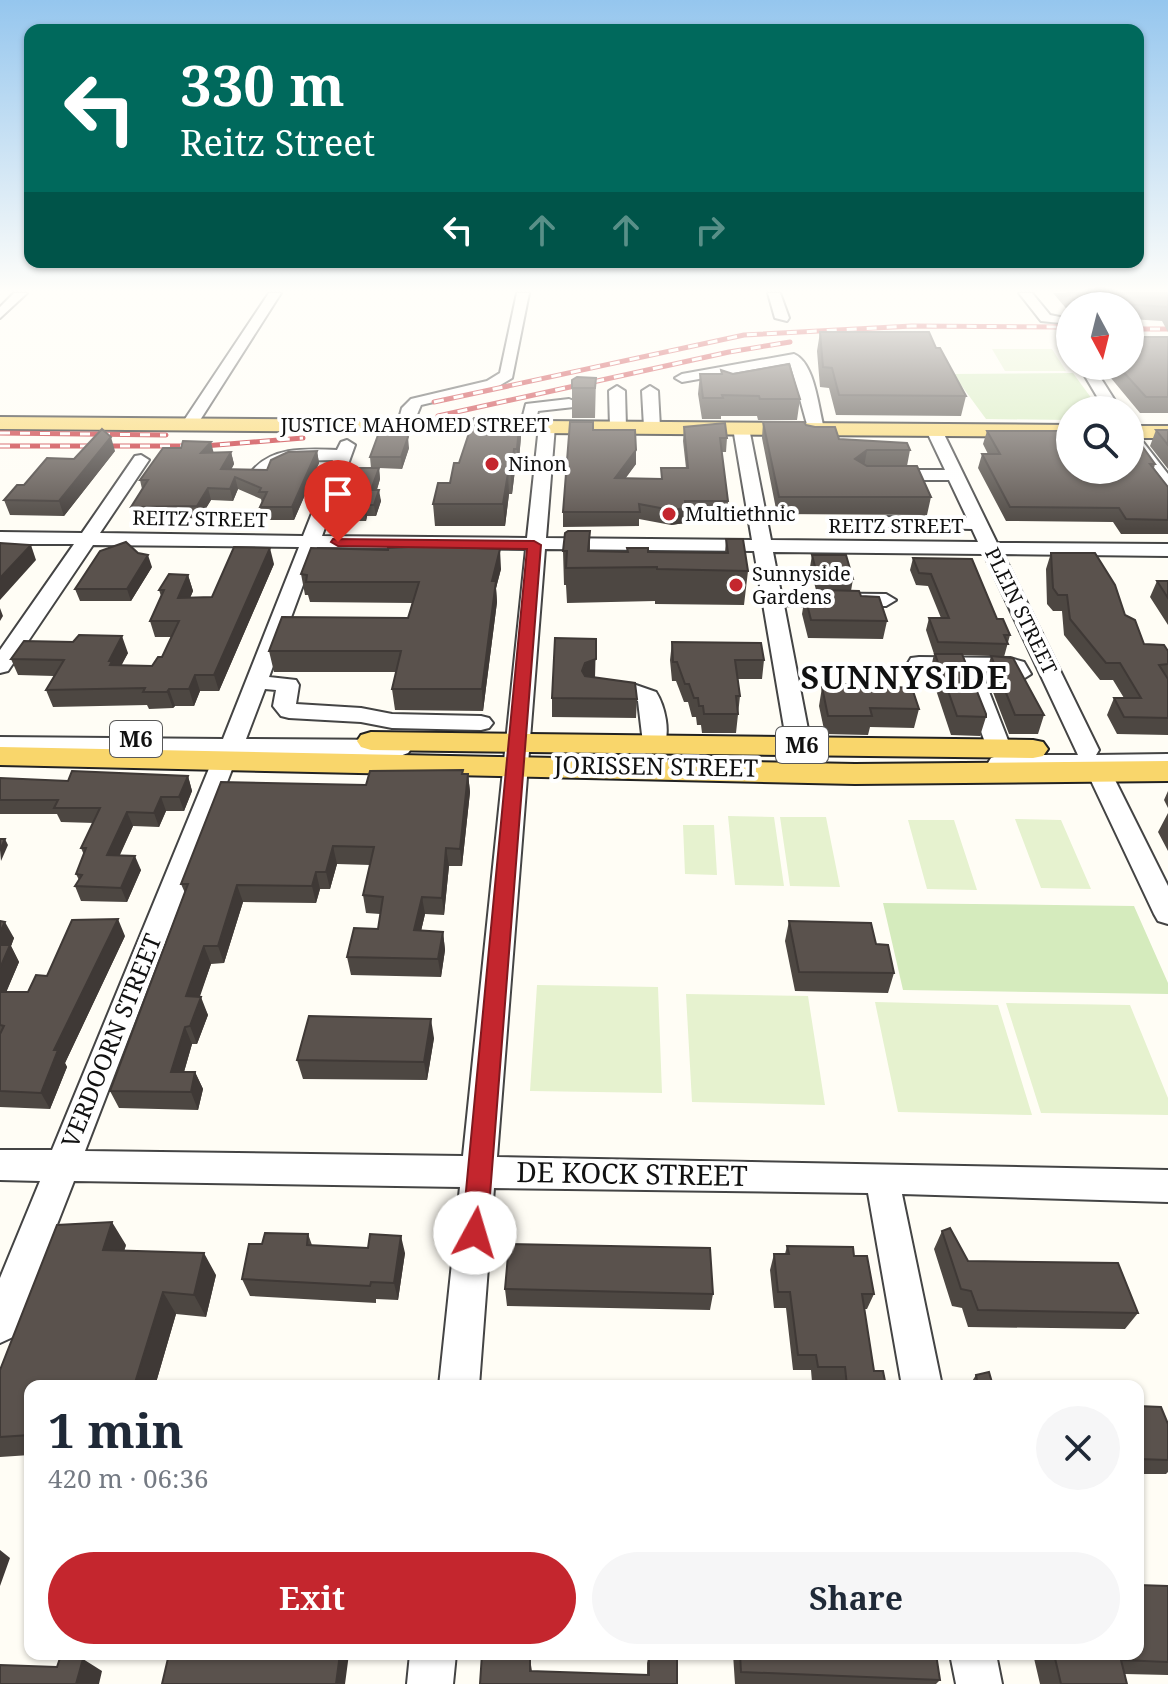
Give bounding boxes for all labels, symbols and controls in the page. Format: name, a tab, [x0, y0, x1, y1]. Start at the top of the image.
text: 330 m	[180, 46, 345, 122]
icon: left	[48, 56, 152, 160]
text: Reitz Street	[180, 118, 375, 167]
icon: left	[436, 208, 480, 252]
icon: ahead	[520, 208, 564, 252]
icon: ahead	[604, 208, 648, 252]
icon: right	[688, 208, 732, 252]
north arrow	[1056, 292, 1144, 380]
map controls	[1056, 292, 1144, 484]
button: search	[1056, 396, 1144, 484]
street label: JUSTICE MAHOMED STREET	[279, 411, 550, 438]
place label: Ninon	[508, 450, 567, 477]
marker: Ninon	[483, 455, 501, 473]
pin	[304, 460, 372, 542]
icon: arrive	[316, 472, 360, 516]
place label: Multiethnic	[685, 500, 796, 527]
street label: REITZ STREET	[132, 504, 268, 533]
marker: Multiethnic	[660, 505, 678, 523]
street label: REITZ STREET	[828, 512, 964, 539]
street label: PLEIN STREET	[979, 543, 1064, 679]
place label: Sunnyside Gardens	[752, 560, 851, 610]
marker: Sunnyside Gardens	[727, 576, 745, 594]
district label: SUNNYSIDE	[800, 655, 1010, 698]
road number: M6	[110, 721, 162, 757]
road number: M6	[776, 727, 828, 763]
street label: JORISSEN STREET	[553, 747, 759, 784]
street label: VERDOORN STREET	[53, 928, 169, 1152]
street label: DE KOCK STREET	[516, 1152, 748, 1194]
position arrow	[433, 1191, 517, 1275]
text: 1 min	[48, 1397, 184, 1462]
button: close	[1036, 1406, 1120, 1490]
text: 420 m · 06:36	[48, 1460, 209, 1496]
button: Exit	[48, 1552, 576, 1644]
button: Share	[592, 1552, 1120, 1644]

